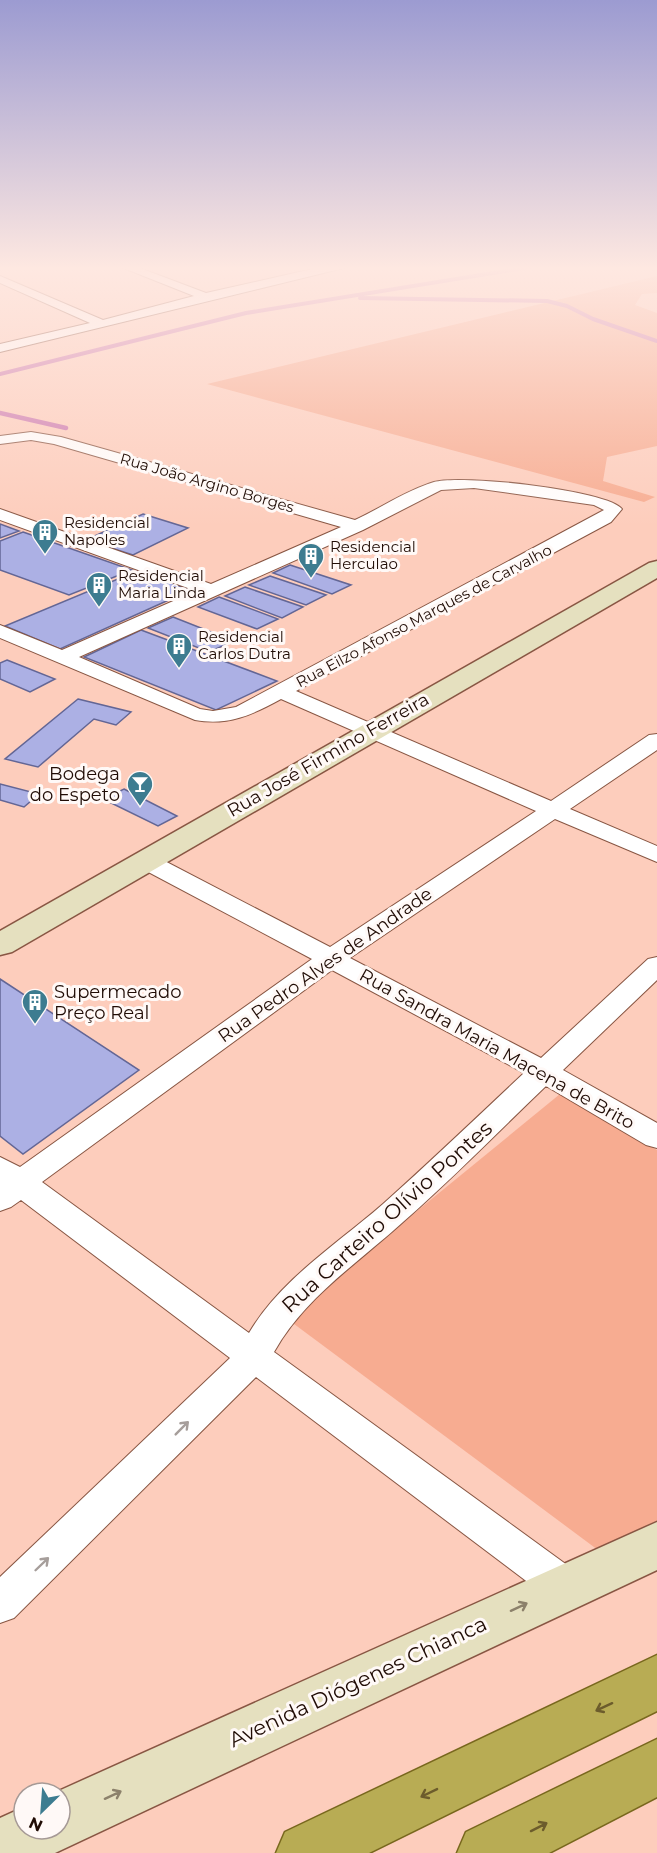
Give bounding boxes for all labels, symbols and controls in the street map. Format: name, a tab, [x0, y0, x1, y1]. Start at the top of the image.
street label: Rua João Argino Borges	[118, 449, 296, 517]
place label: Residencial Napoles	[64, 513, 150, 549]
building icon: Residencial Napoles	[30, 517, 60, 555]
place label: Residencial Herculao	[330, 537, 416, 573]
street label: Rua Eilzo Afonso Marques de Carvalho	[293, 540, 555, 691]
building icon: Residencial Herculao	[296, 541, 326, 579]
place label: Residencial Maria Linda	[118, 566, 206, 602]
building icon: Residencial Maria Linda	[84, 570, 114, 608]
place label: Residencial Carlos Dutra	[198, 627, 291, 663]
building icon: Residencial Carlos Dutra	[164, 631, 194, 669]
street label: Rua José Firmino Ferreira	[223, 688, 433, 822]
place label: Bodega do Espeto	[30, 763, 120, 806]
bar icon: Bodega do Espeto	[125, 769, 155, 807]
street label: Rua Pedro Alves de Andrade	[214, 882, 436, 1047]
street label: Rua Sandra Maria Macena de Brito	[356, 964, 638, 1134]
place label: Supermecado Preço Real	[54, 981, 182, 1024]
building icon: Supermecado Preço Real	[20, 987, 50, 1025]
street label: Rua Carteiro Olívio Pontes	[276, 1116, 497, 1318]
one-way arrow	[175, 1420, 189, 1435]
one-way arrow	[35, 1557, 50, 1571]
one-way arrow	[509, 1601, 527, 1613]
street label: Avenida Diógenes Chianca	[225, 1611, 491, 1752]
one-way arrow	[596, 1702, 614, 1714]
north arrow	[12, 1781, 72, 1841]
one-way arrow	[420, 1787, 438, 1799]
one-way arrow	[104, 1789, 122, 1801]
text: N	[26, 1813, 46, 1835]
one-way arrow	[530, 1820, 548, 1832]

